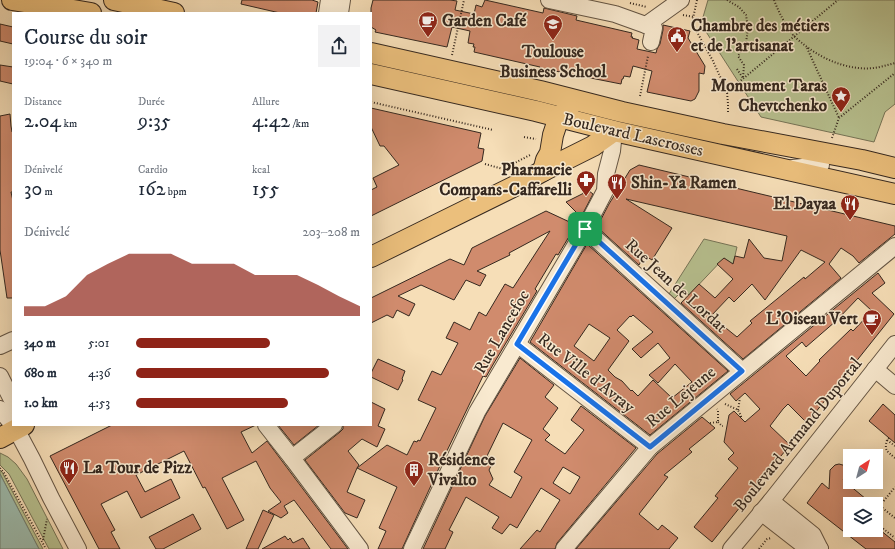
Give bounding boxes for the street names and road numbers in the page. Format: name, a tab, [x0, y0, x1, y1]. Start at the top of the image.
street label: Boulevard Lascrosses	[561, 108, 706, 162]
street label: Rue Jean de Lordat	[620, 234, 732, 338]
street label: Rue Lancefoc	[469, 286, 535, 378]
street label: Rue Ville d'Avray	[533, 328, 640, 419]
street label: Boulevard Armand Duportal	[729, 353, 867, 517]
street label: Rue Lejeune	[641, 361, 721, 433]

